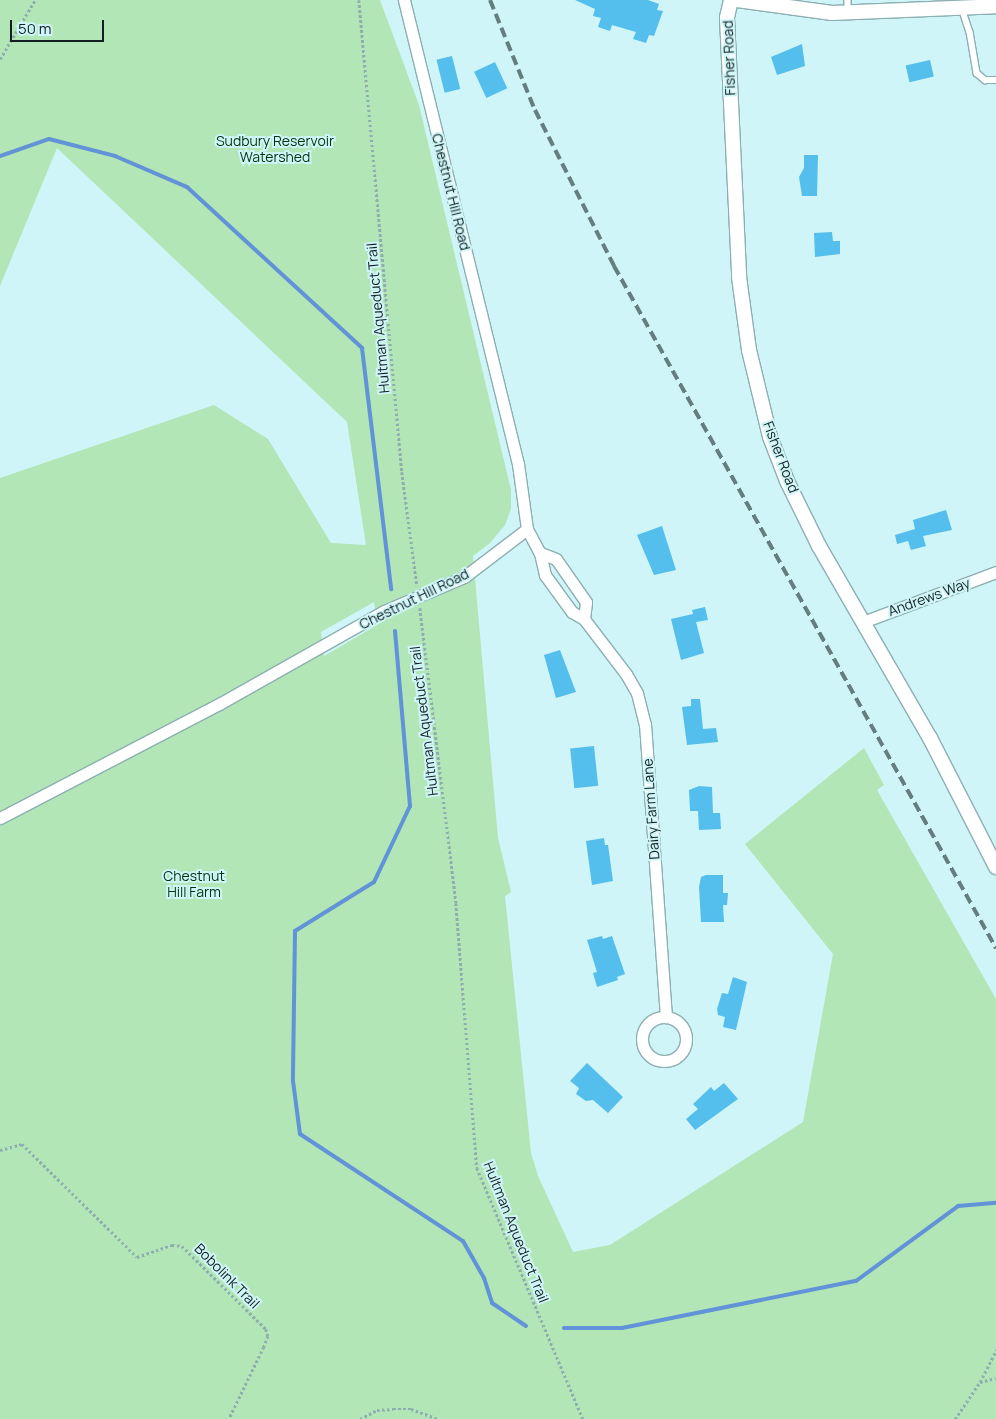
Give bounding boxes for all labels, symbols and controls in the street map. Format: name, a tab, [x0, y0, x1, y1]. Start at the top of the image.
scale bar	[12, 10, 106, 42]
text: 50 m	[18, 18, 52, 39]
street label: Fisher Road	[719, 20, 739, 96]
street label: Chestnut Hill Road	[428, 132, 474, 252]
park label: Sudbury Reservoir Watershed	[216, 133, 334, 166]
street label: Hultman Aqueduct Trail	[363, 242, 393, 394]
street label: Fisher Road	[760, 419, 802, 495]
street label: Chestnut Hill Road	[356, 565, 472, 633]
street label: Andrews Way	[886, 574, 972, 620]
street label: Hultman Aqueduct Trail	[406, 645, 442, 797]
street label: Dairy Farm Lane	[639, 758, 663, 860]
park label: Chestnut Hill Farm	[163, 868, 225, 900]
street label: Hultman Aqueduct Trail	[480, 1159, 552, 1305]
street label: Bobolink Trail	[191, 1240, 263, 1312]

